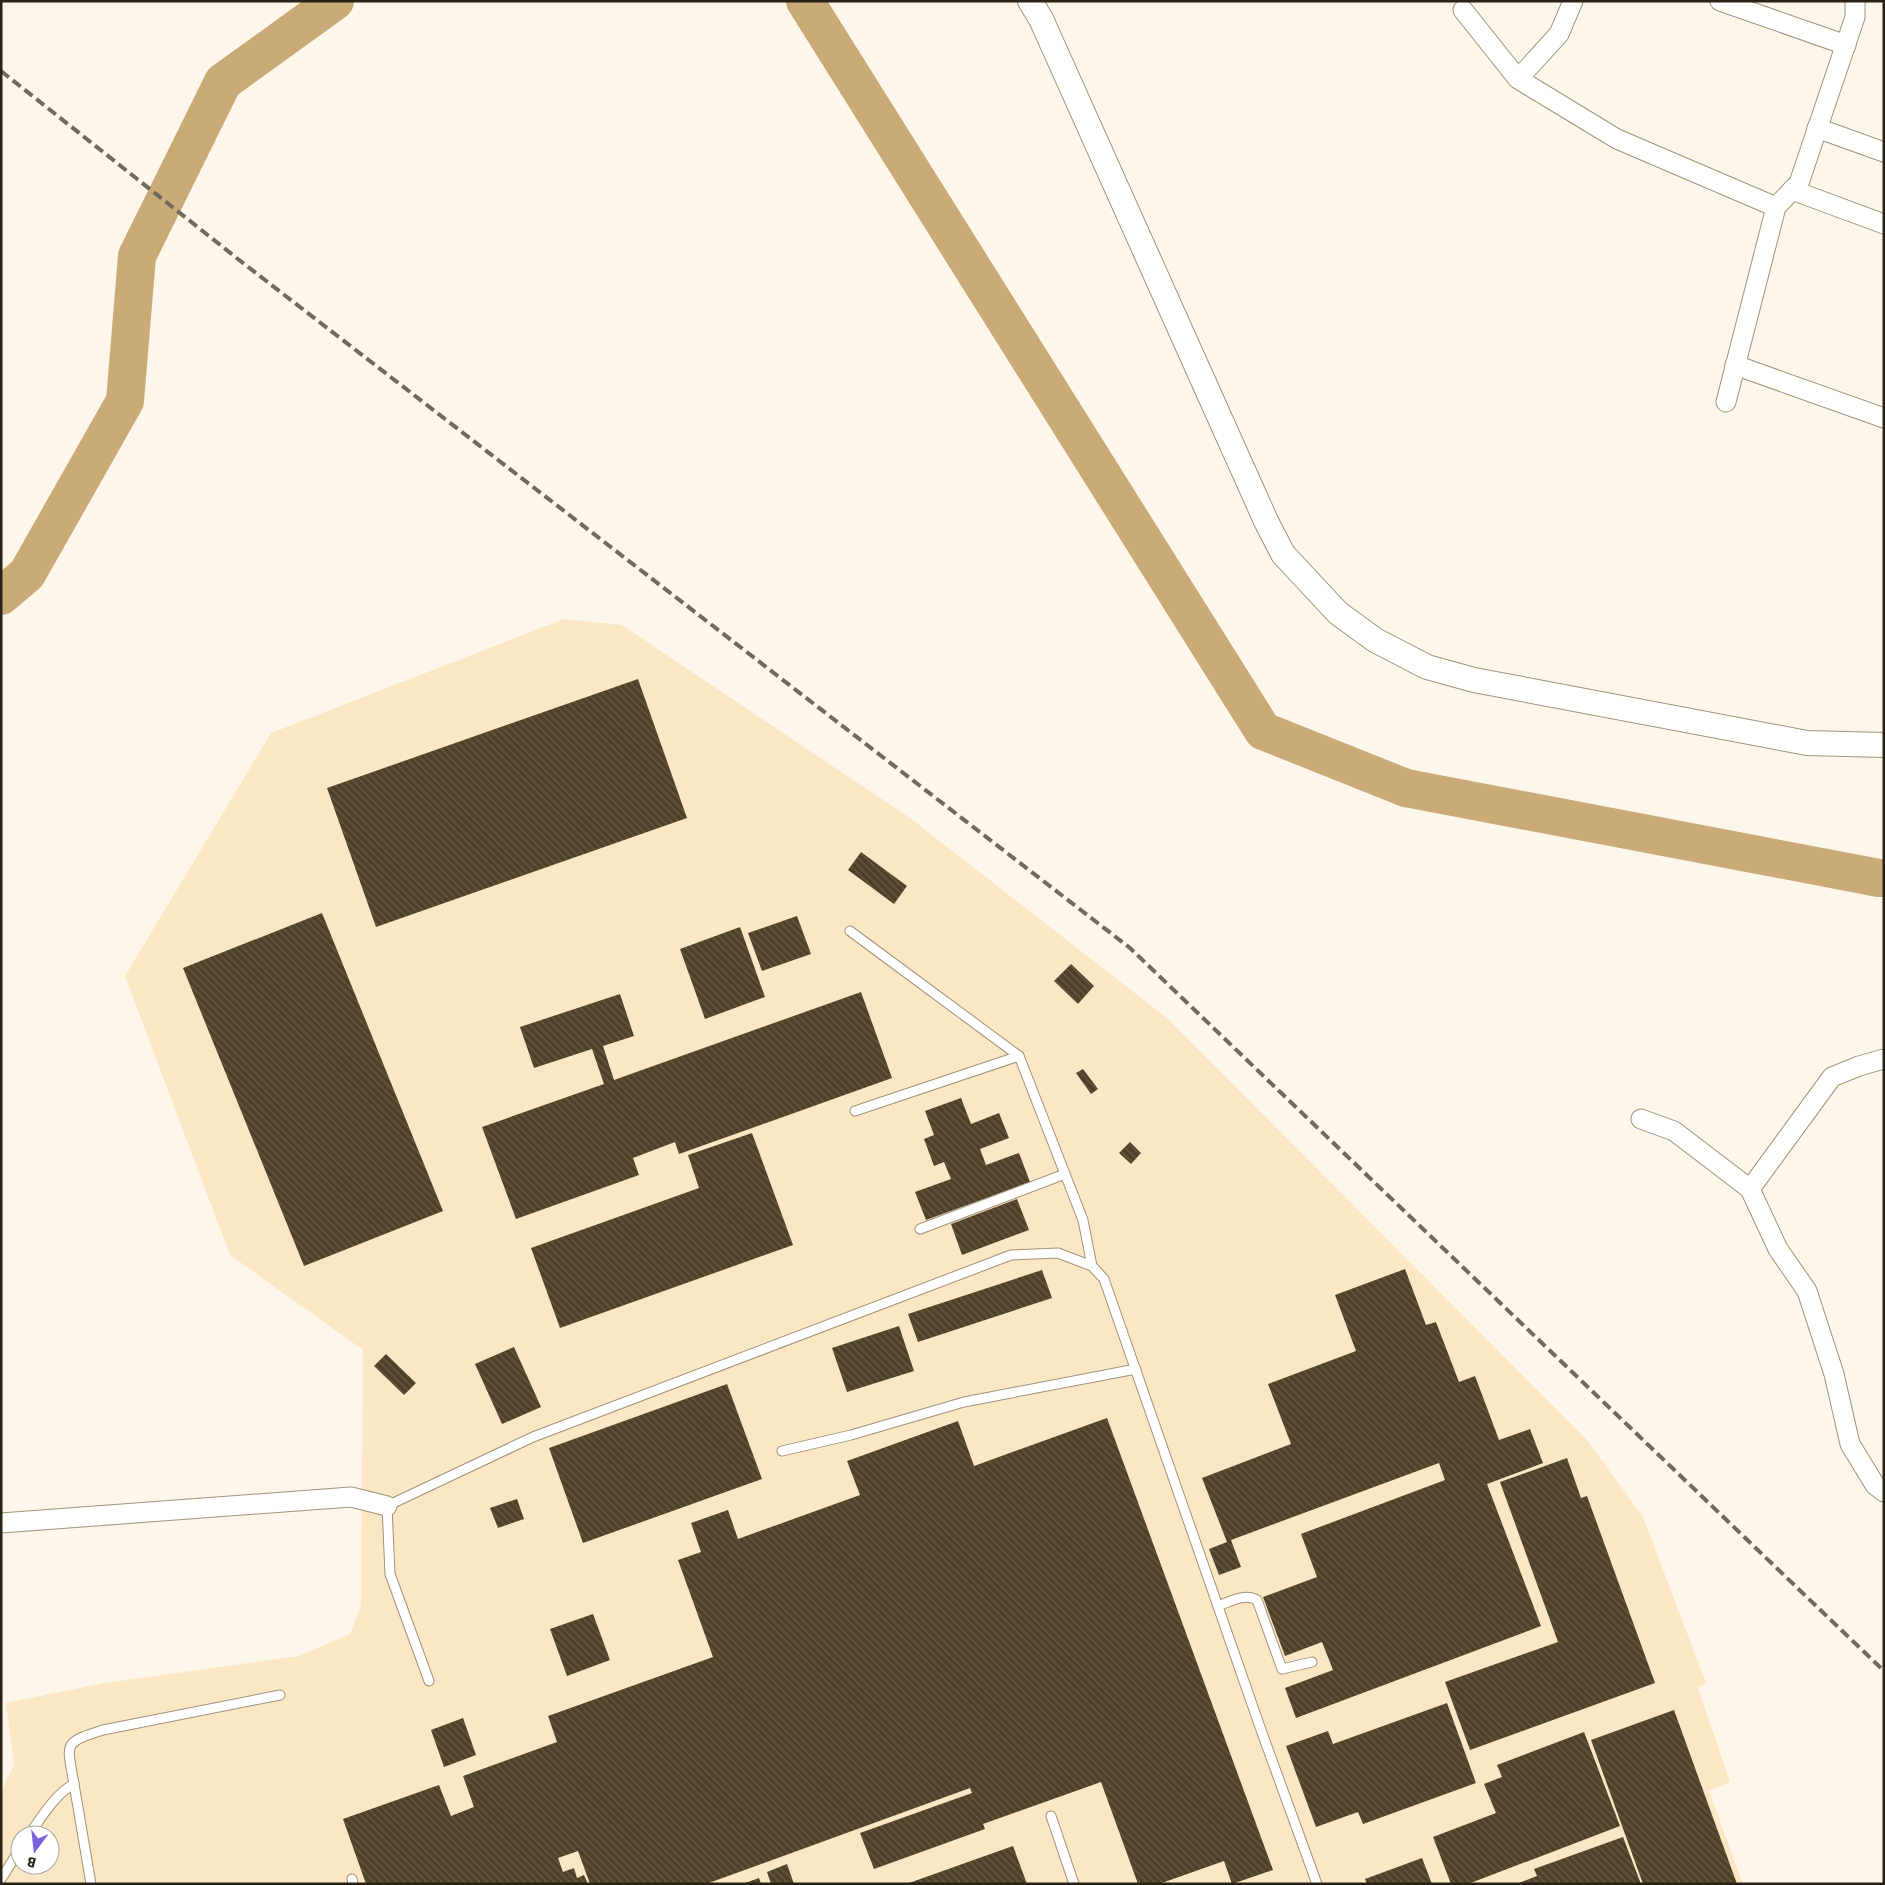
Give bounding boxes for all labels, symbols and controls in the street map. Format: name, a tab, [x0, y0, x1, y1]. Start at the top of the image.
north arrow	[10, 1825, 60, 1875]
text: B	[25, 1853, 38, 1871]

